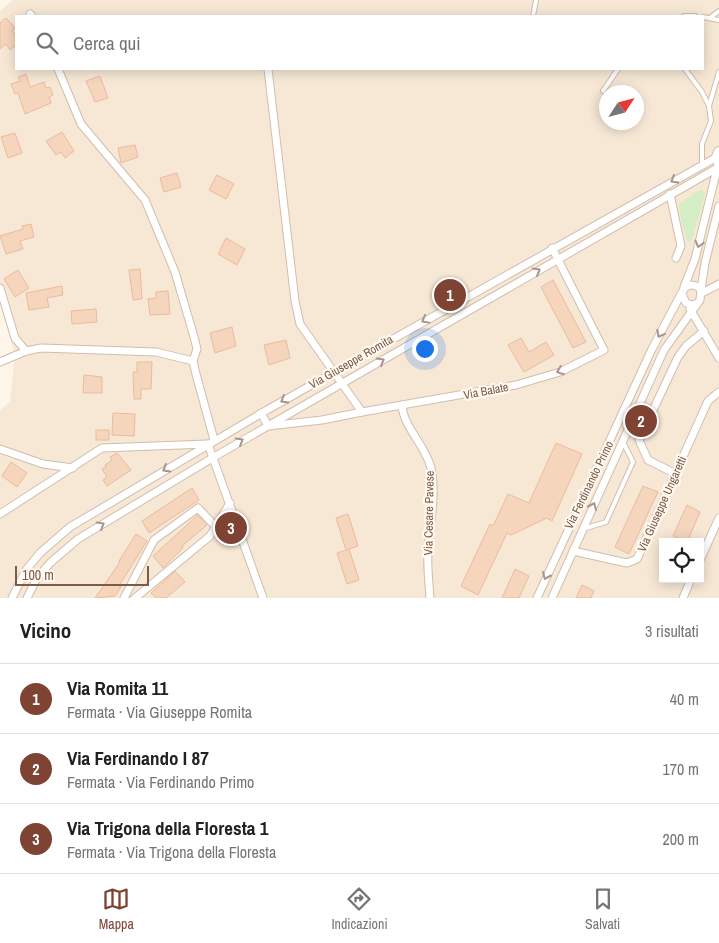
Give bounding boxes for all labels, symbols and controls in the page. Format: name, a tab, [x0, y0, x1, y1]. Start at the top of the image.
search box	[15, 15, 704, 70]
icon: search	[33, 29, 61, 57]
text: Cerca qui	[73, 30, 141, 56]
north arrow	[599, 85, 644, 130]
one-way arrow	[670, 174, 679, 184]
one-way arrow	[694, 239, 704, 247]
one-way arrow	[532, 267, 541, 277]
pin: 1	[434, 276, 466, 314]
one-way arrow	[422, 313, 431, 323]
one-way arrow	[656, 329, 666, 338]
street label: Via Giuseppe Romita	[306, 331, 396, 393]
your location	[412, 336, 438, 362]
one-way arrow	[376, 357, 385, 367]
one-way arrow	[556, 365, 565, 375]
street label: Via Balate	[462, 379, 510, 403]
one-way arrow	[280, 394, 289, 404]
pin: 2	[625, 402, 657, 440]
one-way arrow	[235, 438, 244, 448]
street label: Via Ferdinando Primo	[561, 438, 617, 532]
street label: Via Giuseppe Ungaretti	[634, 454, 690, 554]
one-way arrow	[162, 463, 171, 473]
street label: Via Cesare Pavese	[420, 471, 438, 555]
one-way arrow	[587, 502, 598, 511]
pin: 3	[215, 509, 247, 547]
one-way arrow	[95, 521, 104, 531]
map controls	[659, 538, 704, 583]
button: locate	[659, 538, 704, 583]
scale bar	[15, 563, 149, 586]
text: 100 m	[22, 566, 54, 584]
one-way arrow	[542, 571, 553, 580]
text: Vicino	[20, 616, 71, 645]
text: 3 risultati	[645, 620, 699, 642]
text: Via Romita 11	[67, 675, 168, 701]
text: 1	[32, 688, 40, 710]
text: 40 m	[670, 688, 699, 710]
text: Fermata · Via Giuseppe Romita	[67, 701, 252, 723]
text: Via Ferdinando I 87	[67, 745, 209, 771]
text: 2	[32, 758, 40, 780]
text: 170 m	[663, 758, 699, 780]
text: Fermata · Via Ferdinando Primo	[67, 771, 254, 793]
text: Via Trigona della Floresta 1	[67, 815, 269, 841]
text: 3	[32, 828, 40, 850]
text: 200 m	[663, 828, 699, 850]
text: Fermata · Via Trigona della Floresta	[67, 841, 276, 863]
tab: Mappa	[99, 885, 134, 933]
tab: Indicazioni	[331, 885, 388, 933]
tab: Salvati	[585, 885, 620, 933]

